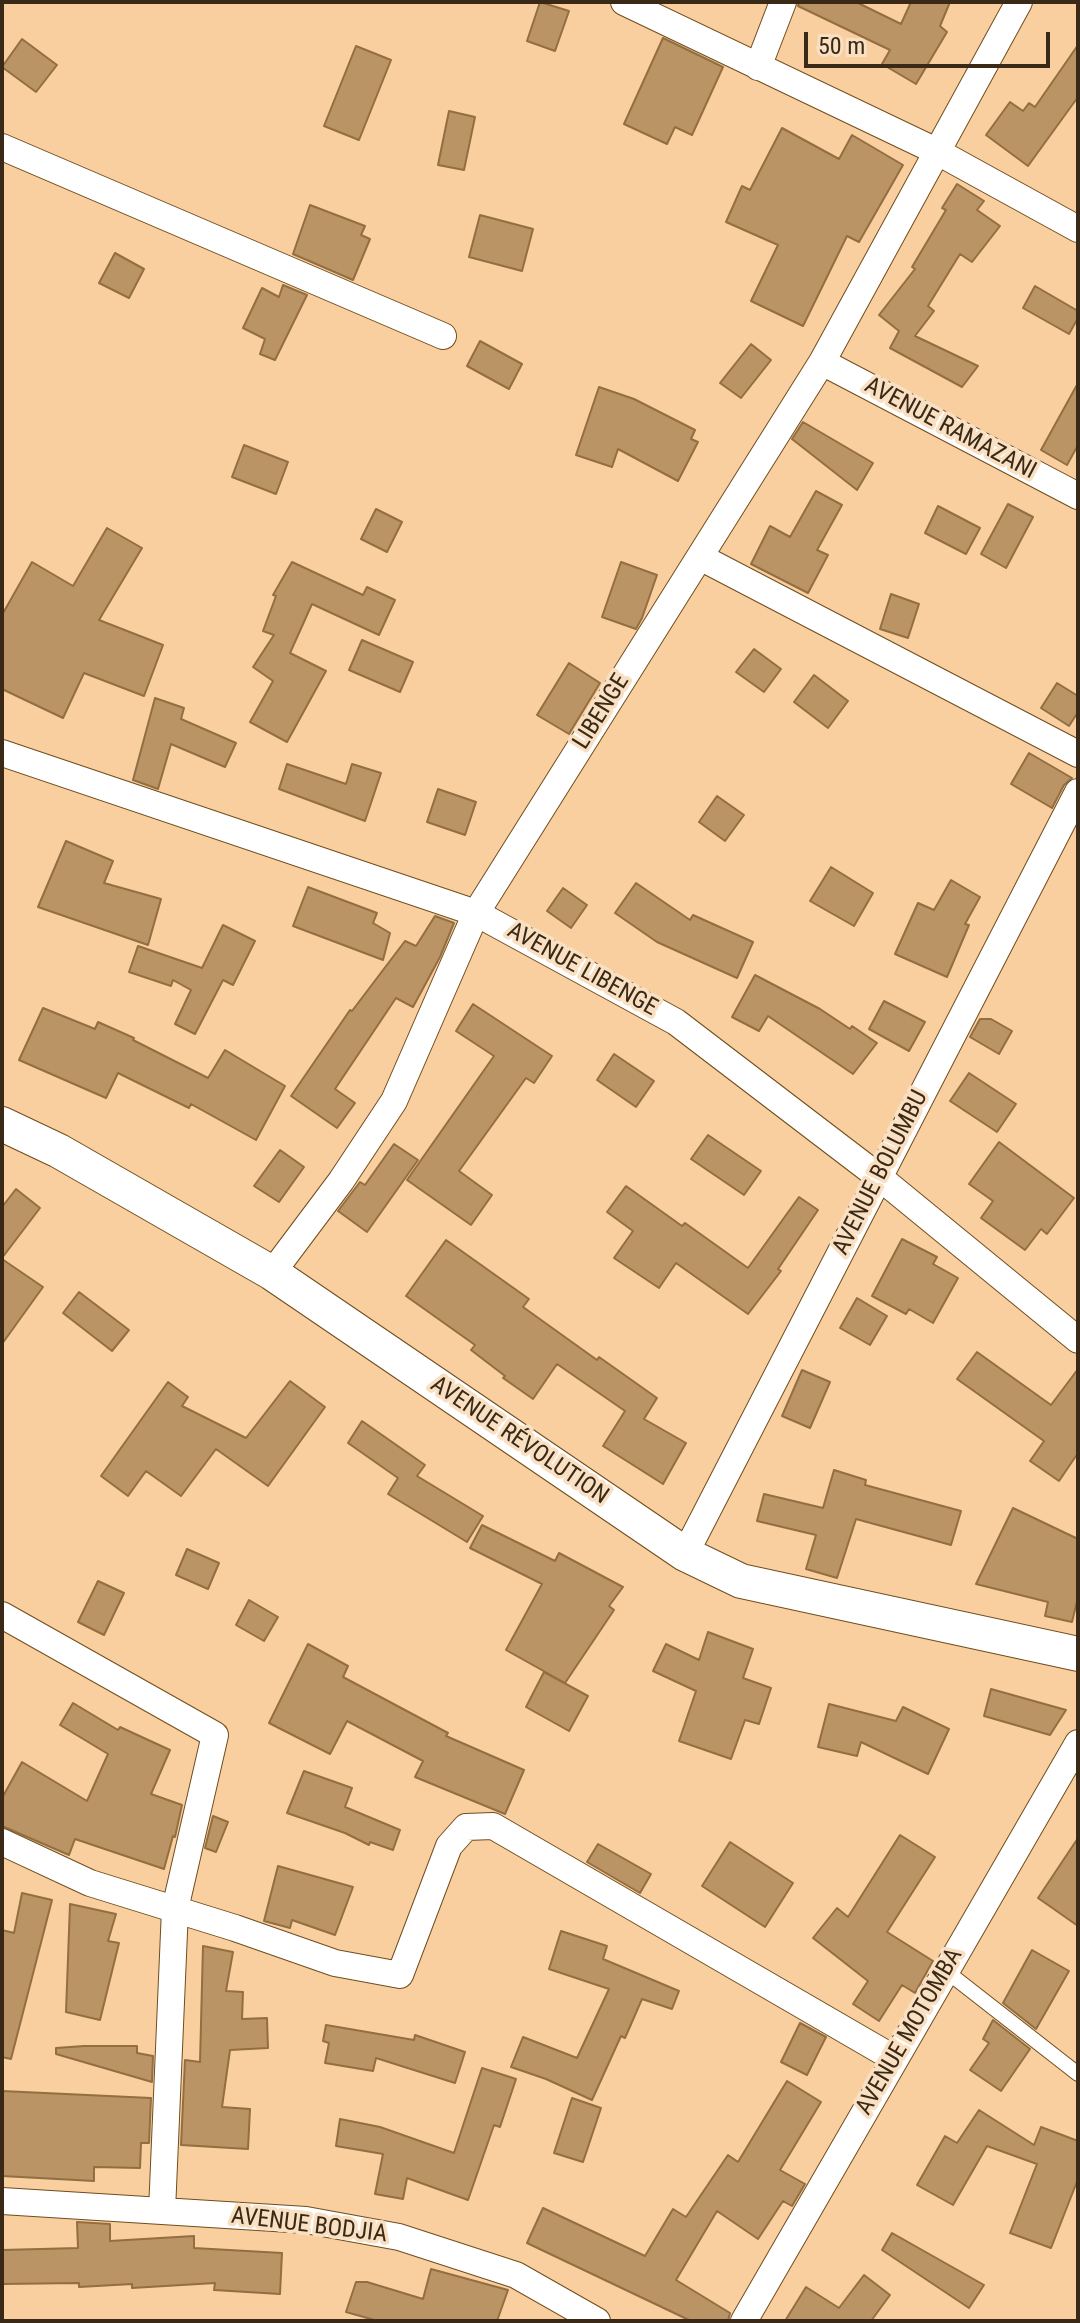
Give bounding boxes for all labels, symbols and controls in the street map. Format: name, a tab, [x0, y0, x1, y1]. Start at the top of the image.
scale bar	[808, 16, 1054, 66]
text: 50 m	[818, 32, 865, 60]
street label: AVENUE RAMAZANI	[859, 372, 1041, 486]
street label: LIBENGE	[568, 669, 636, 755]
street label: AVENUE LIBENGE	[502, 917, 662, 1023]
street label: AVENUE BOLUMBU	[827, 1086, 935, 1260]
street label: AVENUE RÉVOLUTION	[425, 1371, 613, 1511]
street label: AVENUE MOTOMBA	[851, 1943, 969, 2121]
street label: AVENUE BODJIA	[229, 2202, 389, 2250]

